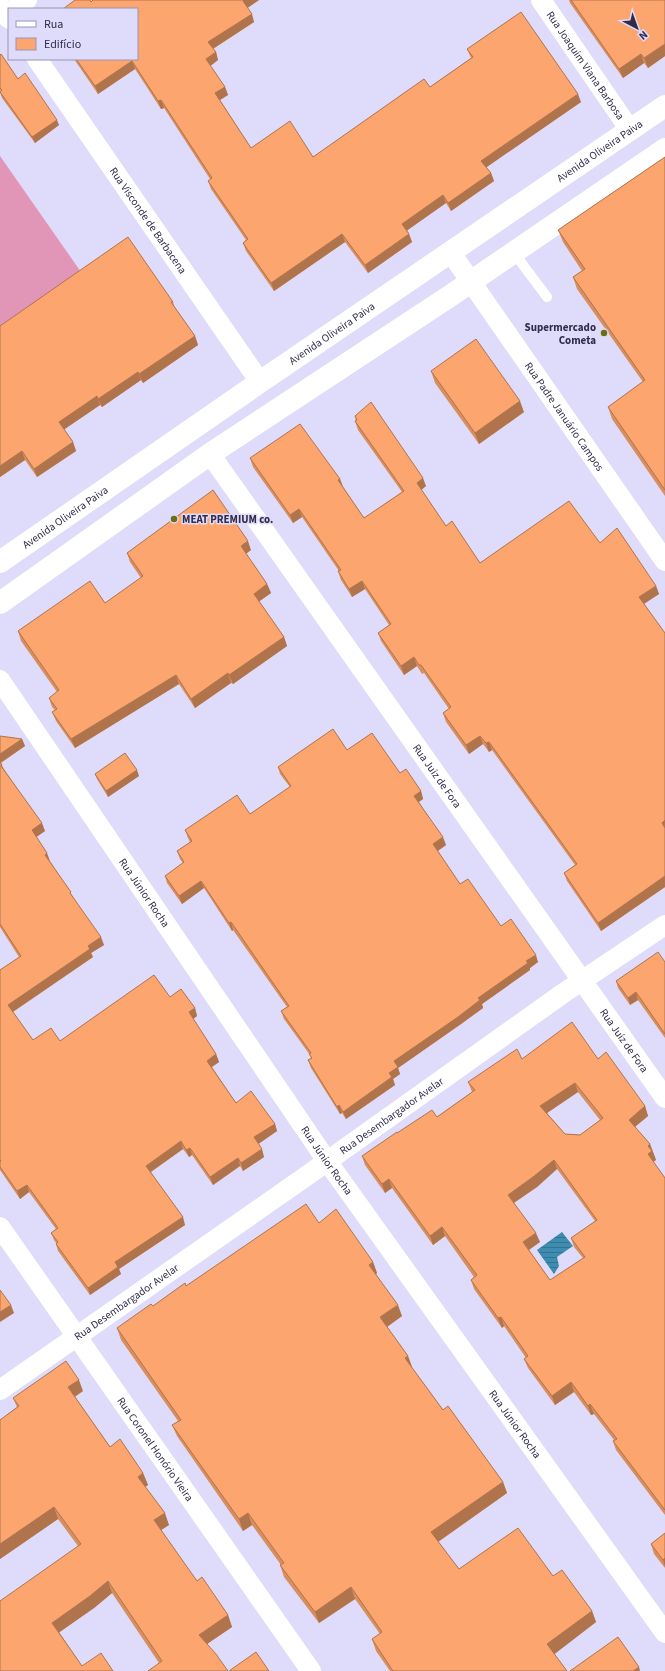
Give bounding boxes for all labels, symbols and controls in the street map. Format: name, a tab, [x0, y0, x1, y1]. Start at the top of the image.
legend	[8, 8, 138, 60]
street label: Rua Joaquim Viana Barbosa	[543, 8, 628, 123]
north arrow	[617, 8, 657, 48]
text: Rua	[44, 16, 63, 33]
text: N	[636, 27, 651, 43]
text: Edifício	[44, 36, 81, 53]
street label: Avenida Oliveira Paiva	[554, 116, 646, 186]
street label: Rua Visconde de Barbacena	[106, 164, 190, 277]
street label: Avenida Oliveira Paiva	[286, 299, 378, 368]
place label: Supermercado Cometa	[525, 320, 596, 348]
marker: Supermercado Cometa	[599, 328, 609, 338]
street label: Rua Padre Januário Campos	[521, 359, 607, 475]
street label: Avenida Oliveira Paiva	[19, 483, 111, 552]
place label: MEAT PREMIUM co.	[182, 512, 273, 527]
marker: MEAT PREMIUM co.	[169, 514, 179, 524]
street label: Rua Juiz de Fora	[409, 741, 465, 811]
street label: Rua Júnior Rocha	[115, 855, 173, 930]
street label: Rua Juiz de Fora	[596, 1006, 652, 1076]
street label: Rua Desembargador Avelar	[337, 1074, 447, 1158]
street label: Rua Júnior Rocha	[297, 1123, 356, 1198]
street label: Rua Desembargador Avelar	[71, 1260, 182, 1344]
street label: Rua Júnior Rocha	[485, 1387, 544, 1461]
street label: Rua Coronel Honório Vieira	[113, 1394, 197, 1504]

